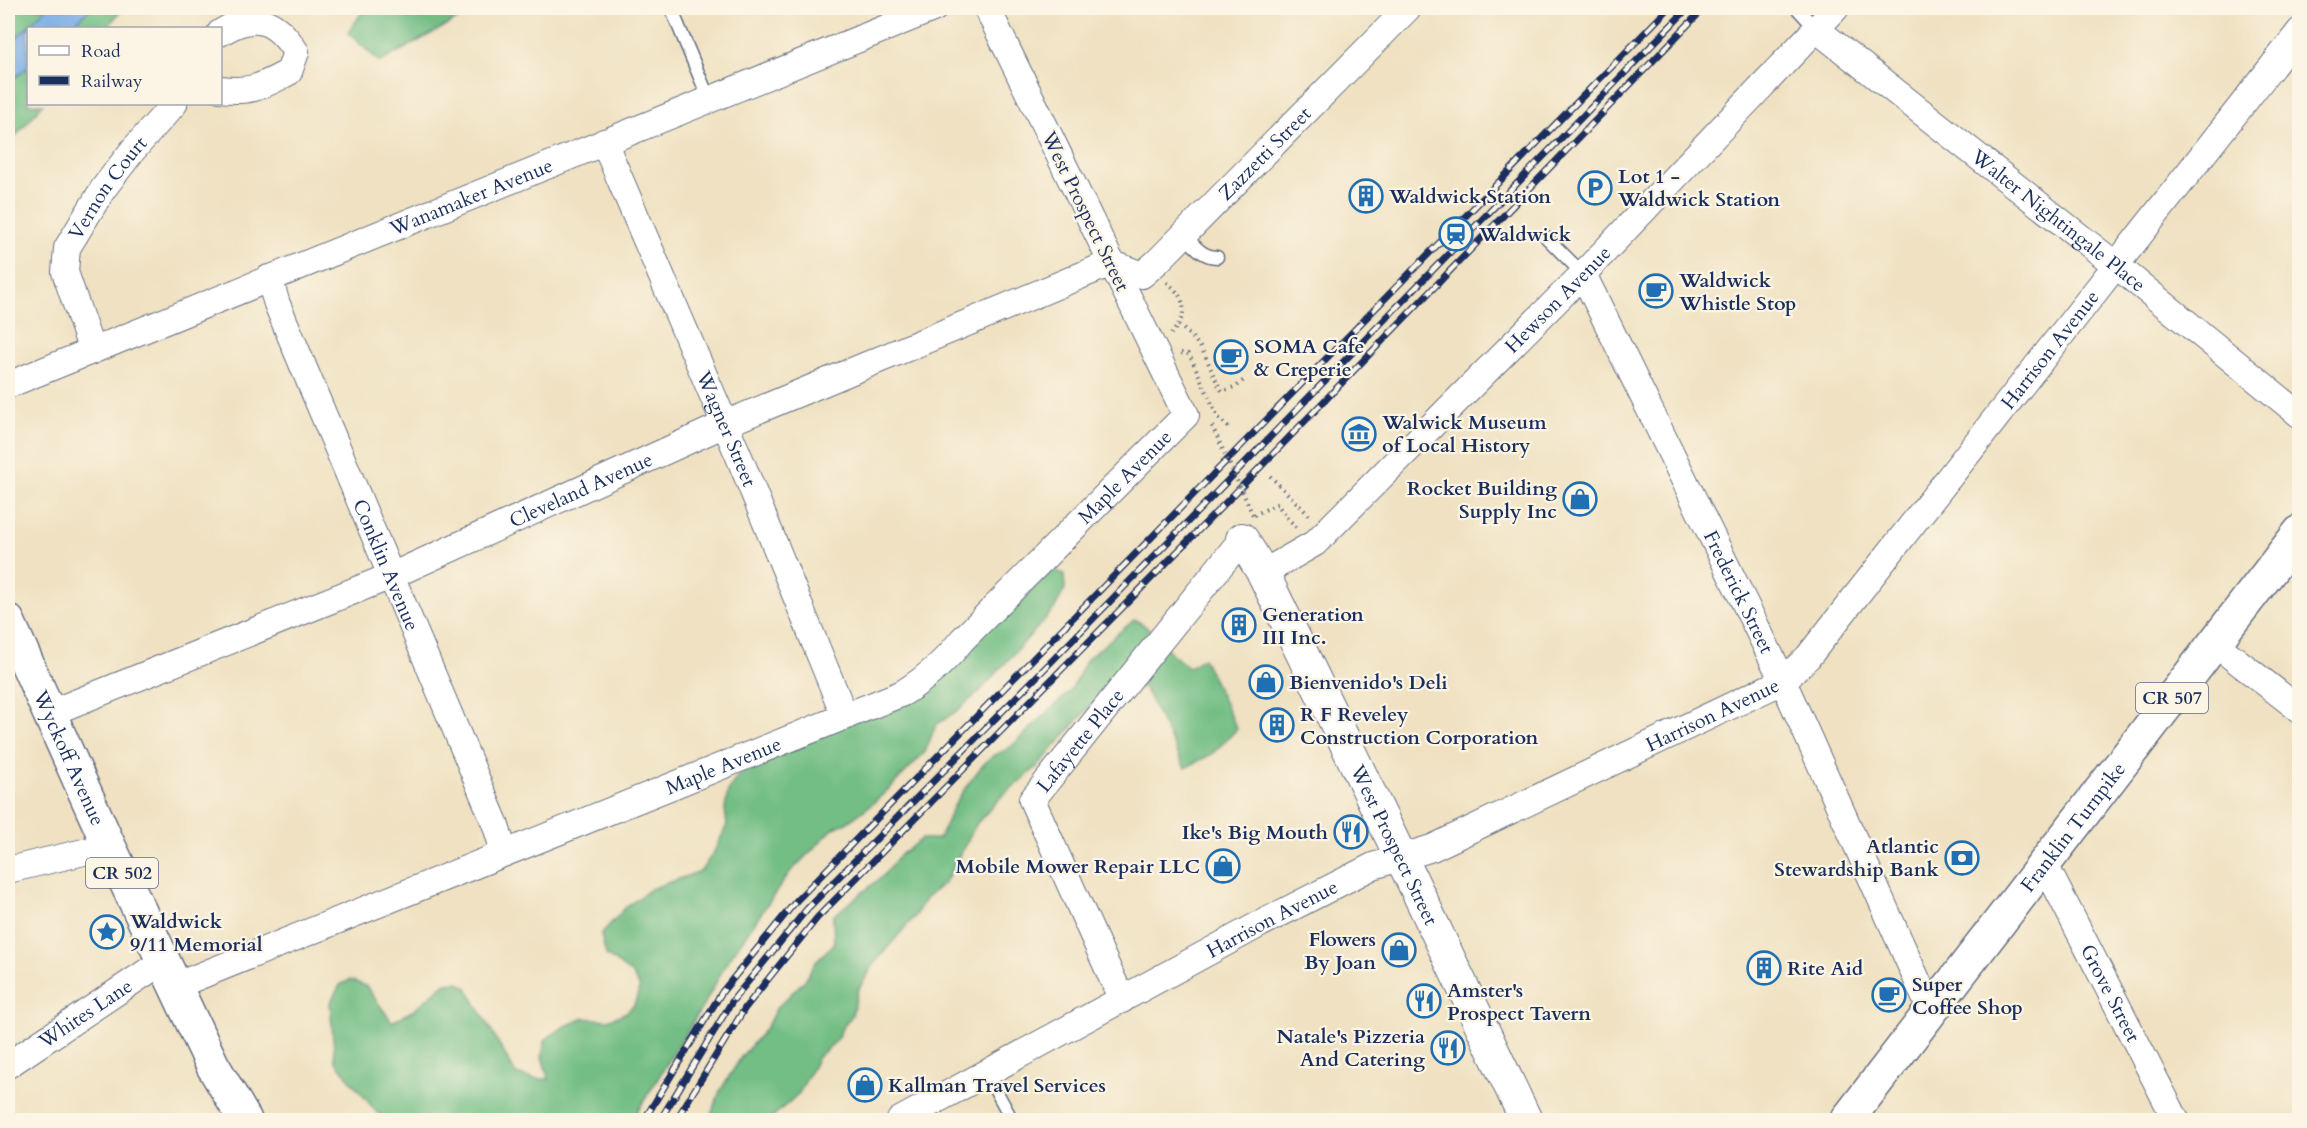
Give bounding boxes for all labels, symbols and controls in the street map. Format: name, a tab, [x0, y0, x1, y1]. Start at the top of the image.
legend	[27, 27, 222, 105]
text: Road	[81, 39, 121, 64]
text: Railway	[81, 69, 143, 94]
street label: Zazzetti Street	[1212, 100, 1318, 206]
street label: West Prospect Street	[1035, 126, 1136, 296]
street label: Vernon Court	[62, 130, 154, 245]
street label: Walter Nightingale Place	[1965, 143, 2151, 298]
street label: Wanamaker Avenue	[385, 152, 557, 243]
place label: Lot 1 - Waldwick Station	[1617, 163, 1780, 213]
parking icon: Lot 1 - Waldwick Station	[1577, 170, 1613, 206]
building icon: Waldwick Station	[1348, 178, 1384, 214]
place label: Waldwick Station	[1388, 183, 1551, 210]
station icon: Waldwick	[1438, 216, 1474, 252]
place label: Waldwick	[1478, 221, 1572, 248]
street label: Hewson Avenue	[1499, 240, 1617, 359]
place label: Waldwick Whistle Stop	[1678, 267, 1797, 317]
cafe icon: Waldwick Whistle Stop	[1638, 273, 1674, 309]
street label: Harrison Avenue	[1995, 285, 2105, 415]
place label: SOMA Cafe & Creperie	[1254, 333, 1364, 383]
cafe icon: SOMA Cafe & Creperie	[1213, 339, 1249, 375]
street label: Wagner Street	[689, 366, 763, 491]
place label: Walwick Museum of Local History	[1381, 409, 1547, 459]
museum icon: Walwick Museum of Local History	[1341, 416, 1377, 452]
street label: Maple Avenue	[1072, 424, 1178, 530]
street label: Cleveland Avenue	[505, 446, 657, 534]
place label: Rocket Building Supply Inc	[1407, 475, 1557, 525]
shop icon: Rocket Building Supply Inc	[1562, 481, 1598, 517]
street label: Conklin Avenue	[346, 495, 426, 635]
street label: Frederick Street	[1697, 526, 1781, 659]
place label: Generation III Inc.	[1262, 601, 1364, 651]
building icon: Generation III Inc.	[1221, 607, 1257, 643]
shop icon: Bienvenido's Deli	[1248, 664, 1284, 700]
place label: Bienvenido's Deli	[1289, 669, 1448, 696]
street label: Harrison Avenue	[1641, 672, 1784, 758]
street label: Lafayette Place	[1030, 683, 1131, 798]
road number: CR 507	[2136, 683, 2208, 713]
street label: Wyckoff Avenue	[26, 685, 111, 830]
place label: R F Reveley Construction Corporation	[1300, 701, 1538, 751]
building icon: R F Reveley Construction Corporation	[1259, 707, 1295, 743]
street label: Maple Avenue	[662, 730, 785, 801]
street label: Franklin Turnpike	[2015, 757, 2132, 898]
street label: West Prospect Street	[1344, 759, 1445, 930]
restaurant icon: Ike's Big Mouth	[1333, 814, 1369, 850]
place label: Ike's Big Mouth	[1182, 819, 1329, 846]
place label: Atlantic Stewardship Bank	[1774, 833, 1940, 883]
bank icon: Atlantic Stewardship Bank	[1944, 840, 1980, 876]
shop icon: Mobile Mower Repair LLC	[1205, 848, 1241, 884]
place label: Mobile Mower Repair LLC	[955, 853, 1200, 880]
road number: CR 502	[86, 858, 158, 888]
street label: Harrison Avenue	[1202, 873, 1342, 965]
place label: Waldwick 9/11 Memorial	[129, 908, 263, 958]
place icon: Waldwick 9/11 Memorial	[89, 914, 125, 950]
place label: Flowers By Joan	[1304, 926, 1376, 976]
shop icon: Flowers By Joan	[1381, 932, 1417, 968]
street label: Grove Street	[2074, 940, 2147, 1048]
building icon: Rite Aid	[1746, 950, 1782, 986]
place label: Rite Aid	[1787, 955, 1864, 982]
place label: Super Coffee Shop	[1912, 971, 2023, 1021]
street label: Whites Lane	[33, 972, 138, 1055]
place label: Amster's Prospect Tavern	[1447, 977, 1591, 1027]
cafe icon: Super Coffee Shop	[1871, 977, 1907, 1013]
restaurant icon: Amster's Prospect Tavern	[1406, 983, 1442, 1019]
place label: Natale's Pizzeria And Catering	[1276, 1023, 1425, 1073]
restaurant icon: Natale's Pizzeria And Catering	[1430, 1030, 1466, 1066]
shop icon: Kallman Travel Services	[847, 1067, 883, 1103]
place label: Kallman Travel Services	[888, 1072, 1106, 1099]

